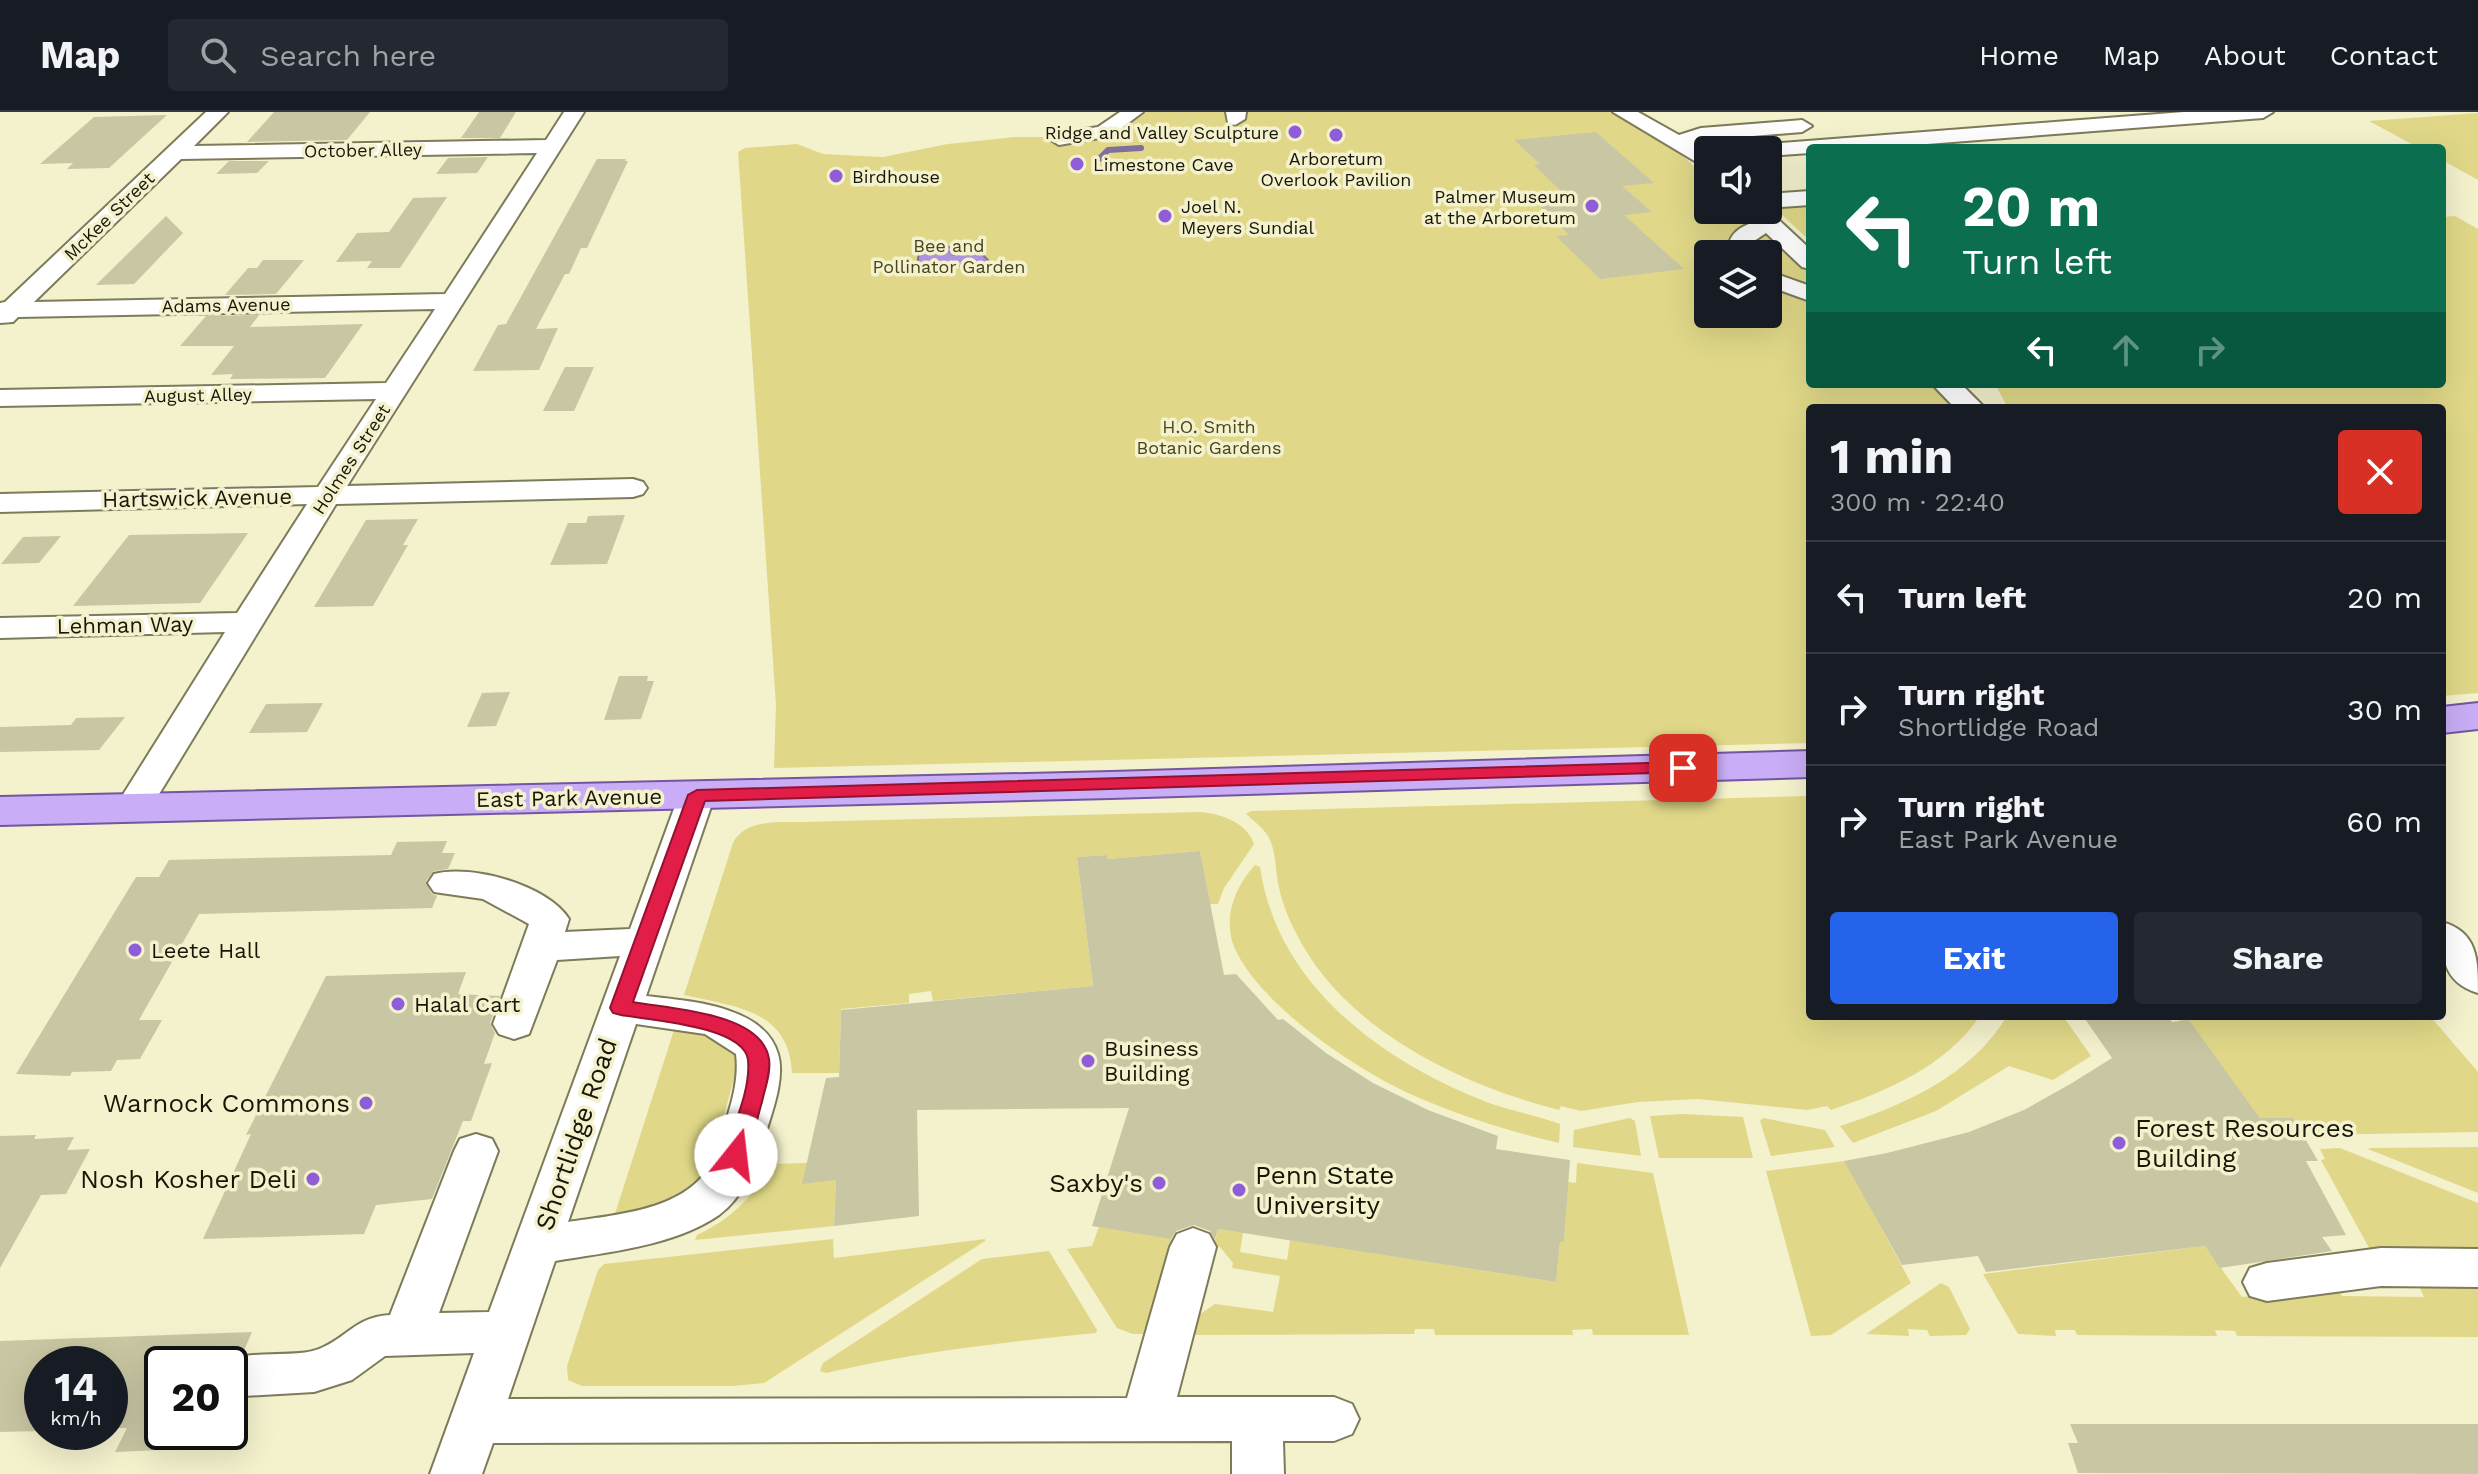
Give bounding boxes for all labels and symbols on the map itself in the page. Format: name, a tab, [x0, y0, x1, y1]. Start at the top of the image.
place label: Ridge and Valley Sculpture	[1045, 122, 1279, 143]
marker: Ridge and Valley Sculpture	[1286, 123, 1304, 141]
marker: Arboretum Overlook Pavilion	[1327, 126, 1345, 144]
street label: October Alley	[304, 138, 423, 162]
place label: Arboretum Overlook Pavilion	[1261, 148, 1411, 190]
place label: Limestone Cave	[1093, 154, 1234, 175]
marker: Limestone Cave	[1068, 155, 1086, 173]
place label: Birdhouse	[852, 166, 940, 187]
street label: McKee Street	[59, 167, 159, 264]
marker: Birdhouse	[827, 167, 845, 185]
place label: Palmer Museum at the Arboretum	[1424, 186, 1576, 228]
place label: Joel N. Meyers Sundial	[1181, 196, 1314, 238]
marker: Palmer Museum at the Arboretum	[1583, 197, 1601, 215]
marker: Joel N. Meyers Sundial	[1156, 207, 1174, 225]
park label: Bee and Pollinator Garden	[873, 235, 1025, 277]
street label: Adams Avenue	[161, 293, 291, 317]
street label: August Alley	[144, 384, 253, 406]
street label: Holmes Street	[308, 400, 395, 518]
park label: H.O. Smith Botanic Gardens	[1137, 416, 1281, 458]
street label: Hartswick Avenue	[102, 484, 292, 512]
street label: Lehman Way	[57, 611, 194, 639]
pin	[1649, 734, 1717, 802]
street label: East Park Avenue	[476, 784, 662, 812]
place label: Leete Hall	[151, 938, 260, 963]
marker: Leete Hall	[126, 941, 144, 959]
place label: Halal Cart	[414, 992, 520, 1017]
marker: Halal Cart	[389, 995, 407, 1013]
street label: Shortlidge Road	[529, 1034, 623, 1234]
place label: Business Building	[1104, 1036, 1199, 1086]
marker: Business Building	[1079, 1052, 1097, 1070]
place label: Warnock Commons	[103, 1088, 350, 1118]
marker: Warnock Commons	[357, 1094, 375, 1112]
position arrow	[694, 1113, 778, 1197]
place label: Forest Resources Building	[2135, 1113, 2354, 1173]
marker: Forest Resources Building	[2110, 1134, 2128, 1152]
place label: Penn State University	[1255, 1160, 1394, 1220]
place label: Nosh Kosher Deli	[80, 1164, 297, 1194]
place label: Saxby's	[1049, 1168, 1143, 1198]
marker: Nosh Kosher Deli	[304, 1170, 322, 1188]
marker: Saxby's	[1150, 1174, 1168, 1192]
marker: Penn State University	[1230, 1181, 1248, 1199]
speed limit sign: 20	[144, 1346, 248, 1450]

